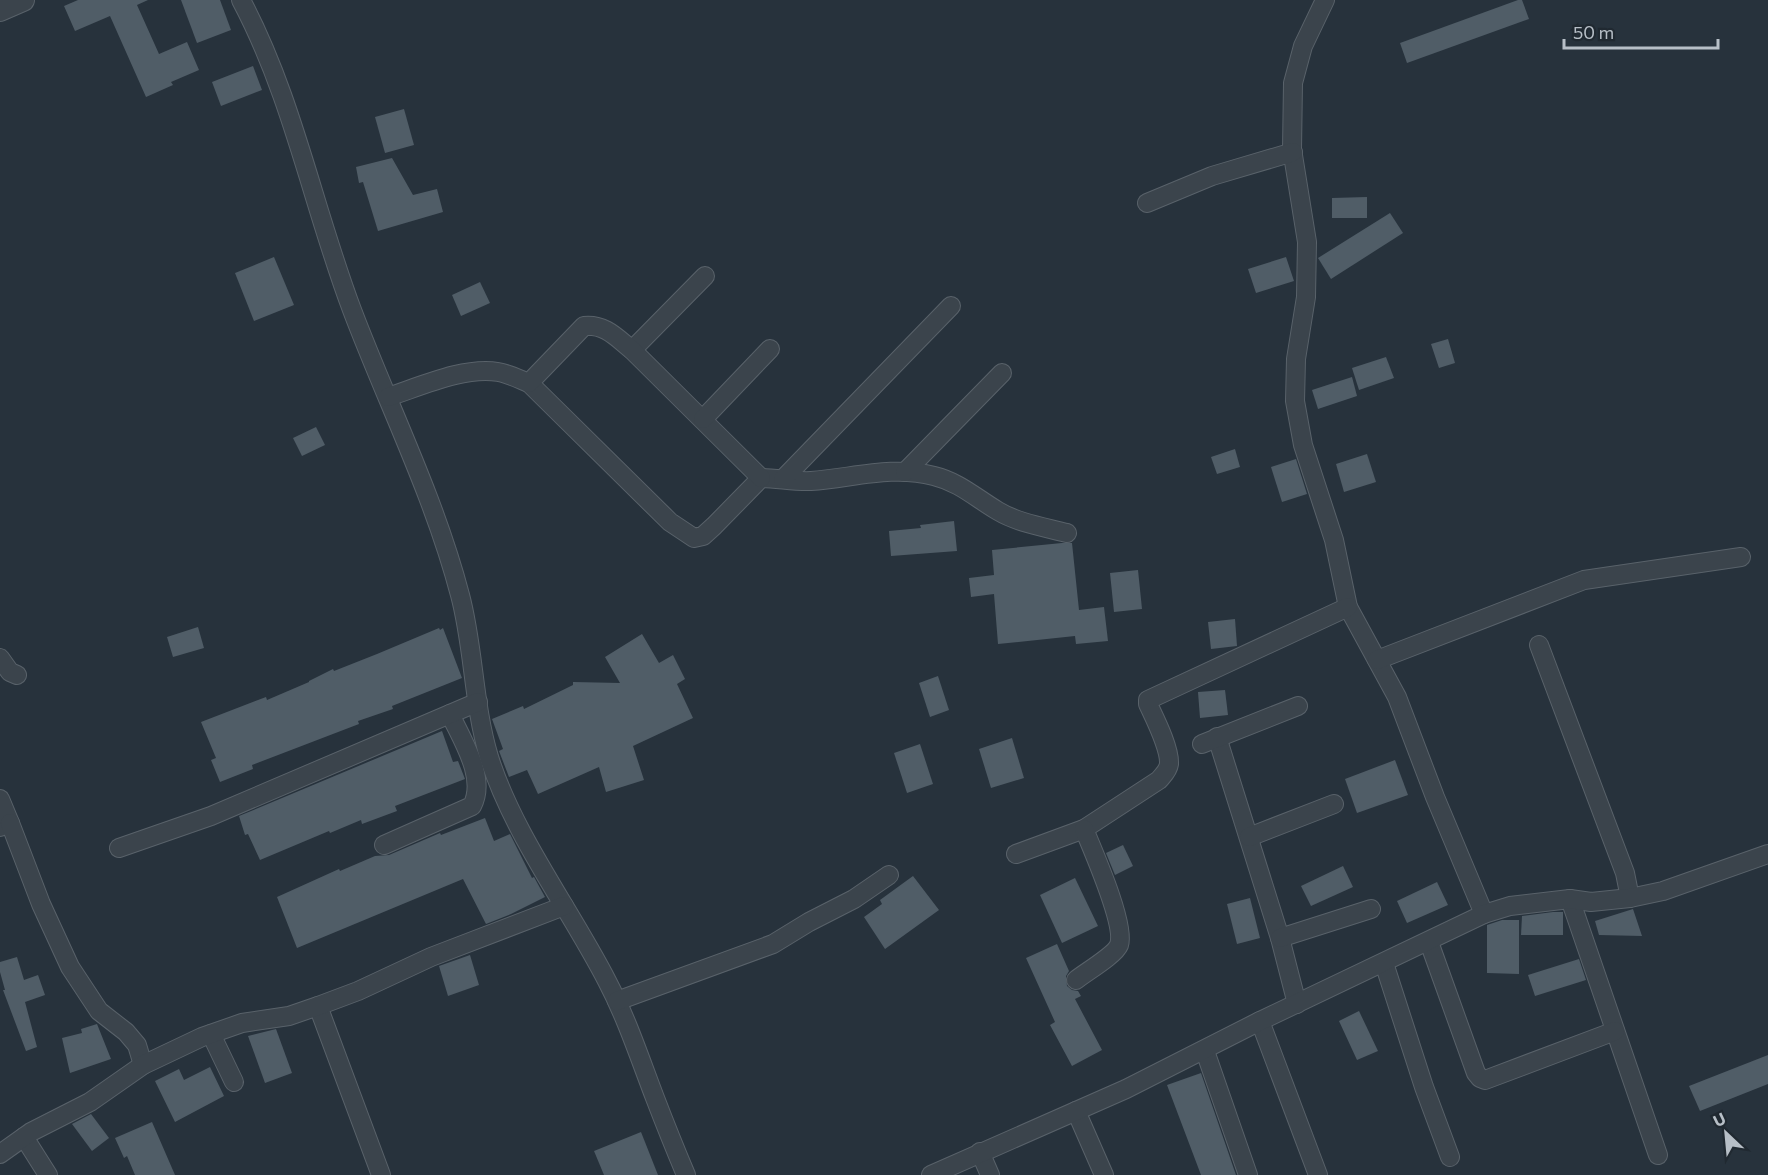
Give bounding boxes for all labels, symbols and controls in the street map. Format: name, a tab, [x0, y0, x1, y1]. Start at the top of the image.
scale bar	[1564, 12, 1718, 50]
text: 50 m	[1573, 21, 1614, 43]
north arrow	[1696, 1103, 1756, 1163]
text: U	[1710, 1108, 1729, 1130]

